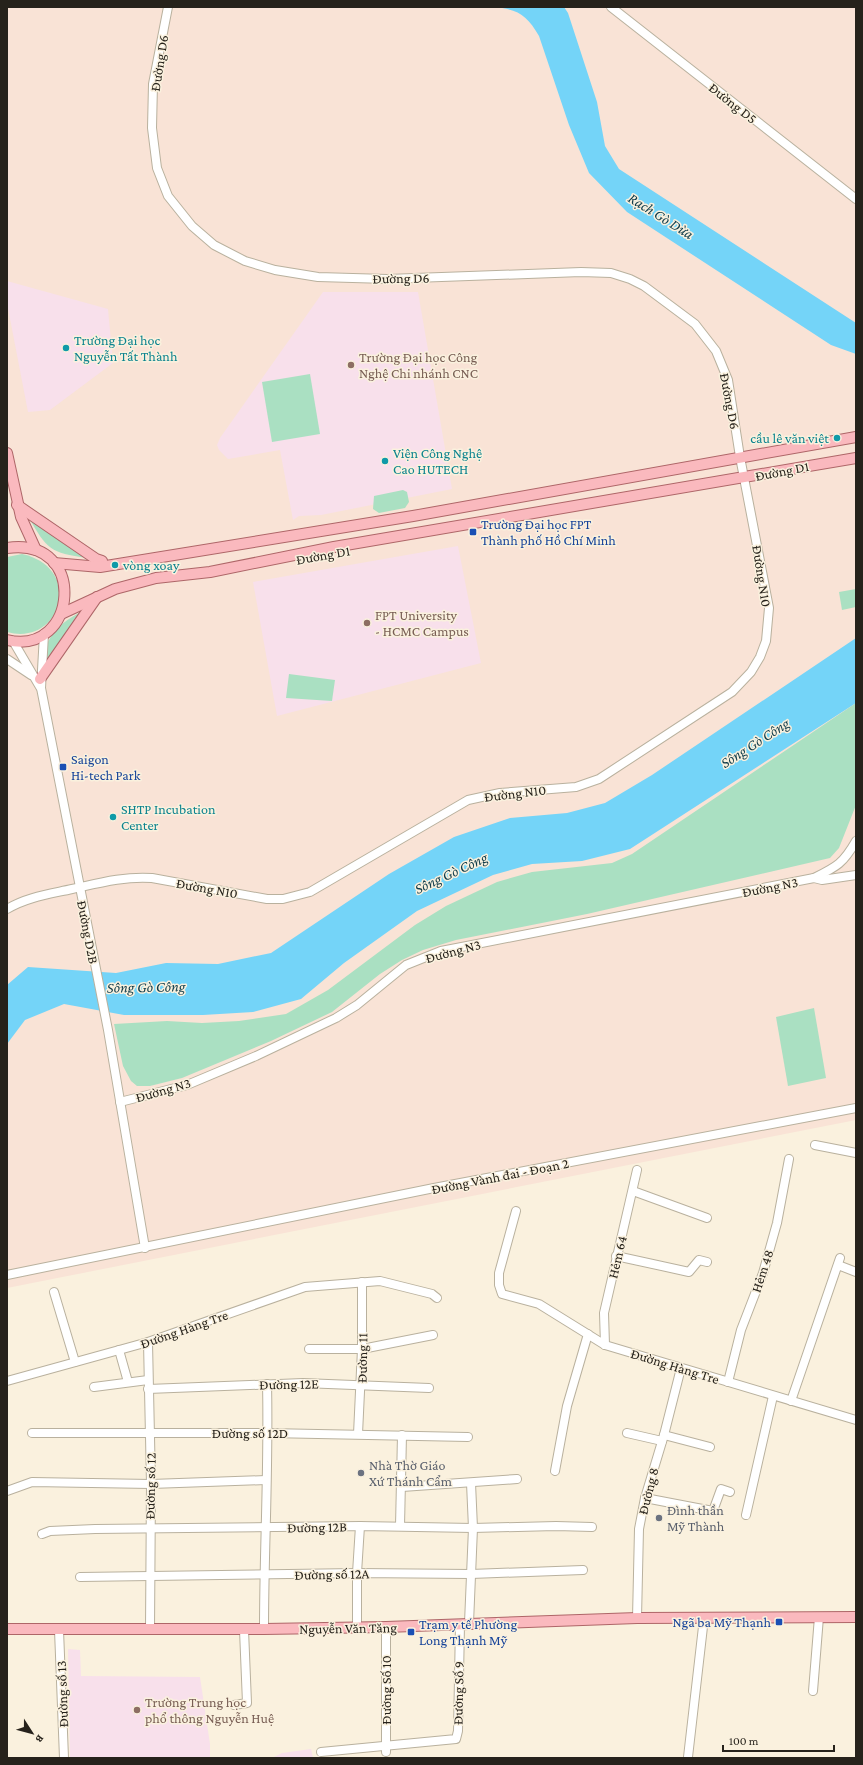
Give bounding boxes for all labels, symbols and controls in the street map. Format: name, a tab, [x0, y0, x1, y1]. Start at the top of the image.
street label: Đường D6	[147, 34, 171, 92]
street label: Đường D5	[706, 79, 760, 127]
water label: Rạch Gò Dừa	[625, 190, 696, 243]
street label: Đường D6	[372, 270, 430, 286]
place label: Trường Đại học Nguyễn Tất Thành	[74, 332, 178, 364]
marker: Trường Đại học Nguyễn Tất Thành	[61, 343, 71, 353]
place label: Trường Đại học Công Nghệ Chi nhánh CNC	[359, 349, 478, 381]
marker: Trường Đại học Công Nghệ Chi nhánh CNC	[346, 360, 356, 370]
street label: Đường D6	[717, 371, 743, 431]
place label: cầu lê văn việt	[750, 430, 829, 446]
marker: cầu lê văn việt	[832, 433, 842, 443]
place label: Viện Công Nghệ Cao HUTECH	[393, 445, 482, 477]
marker: Viện Công Nghệ Cao HUTECH	[380, 456, 390, 466]
street label: Đường D1	[754, 458, 811, 484]
place label: Trường Đại học FPT Thành phố Hồ Chí Minh	[481, 516, 616, 548]
marker: Trường Đại học FPT Thành phố Hồ Chí Minh	[468, 527, 478, 537]
street label: Đường D1	[295, 542, 352, 568]
street label: Đường N10	[749, 544, 775, 608]
place label: vòng xoay	[122, 557, 180, 573]
marker: vòng xoay	[110, 560, 120, 570]
place label: FPT University - HCMC Campus	[375, 607, 469, 639]
marker: FPT University - HCMC Campus	[362, 618, 372, 628]
water label: Sông Gò Công	[718, 715, 793, 772]
place label: Saigon Hi-tech Park	[71, 751, 141, 783]
marker: Saigon Hi-tech Park	[58, 762, 68, 772]
street label: Đường N10	[483, 781, 547, 805]
place label: SHTP Incubation Center	[121, 801, 216, 833]
marker: SHTP Incubation Center	[108, 812, 118, 822]
water label: Sông Gò Công	[412, 849, 491, 898]
street label: Đường N3	[741, 874, 799, 900]
street label: Đường N10	[175, 875, 239, 901]
street label: Đường D2B	[74, 899, 102, 965]
street label: Đường N3	[424, 936, 482, 966]
water label: Sông Gò Công	[107, 978, 186, 997]
street label: Đường N3	[134, 1075, 192, 1105]
street label: Đường Vành đai - Đoạn 2	[430, 1155, 570, 1197]
street label: Hẻm 64	[604, 1234, 630, 1280]
street label: Hẻm 48	[748, 1248, 776, 1294]
street label: Đường Hàng Tre	[138, 1307, 230, 1351]
street label: Đường 11	[354, 1333, 370, 1383]
street label: Đường Hàng Tre	[629, 1345, 721, 1387]
street label: Đường 12E	[259, 1375, 319, 1393]
street label: Đường số 12D	[212, 1425, 288, 1441]
street label: Đường số 12	[141, 1452, 159, 1520]
place label: Nhà Thờ Giáo Xứ Thánh Cẩm	[369, 1457, 452, 1489]
street label: Đường 8	[634, 1466, 662, 1516]
marker: Nhà Thờ Giáo Xứ Thánh Cẩm	[356, 1468, 366, 1478]
place label: Đình thần Mỹ Thành	[667, 1502, 725, 1534]
marker: Đình thần Mỹ Thành	[654, 1513, 664, 1523]
street label: Đường 12B	[287, 1518, 347, 1536]
street label: Đường số 12A	[294, 1565, 370, 1583]
place label: Ngã ba Mỹ Thạnh	[672, 1614, 771, 1630]
place label: Trạm y tế Phường Long Thạnh Mỹ	[419, 1616, 518, 1648]
marker: Ngã ba Mỹ Thạnh	[774, 1617, 784, 1627]
street label: Nguyễn Văn Tăng	[299, 1619, 397, 1637]
marker: Trạm y tế Phường Long Thạnh Mỹ	[406, 1627, 416, 1637]
street label: Đường Số 10	[378, 1655, 394, 1725]
street label: Đường số 13	[53, 1660, 71, 1728]
street label: Đường Số 9	[449, 1661, 467, 1725]
place label: Trường Trung học phổ thông Nguyễn Huệ	[145, 1694, 274, 1726]
marker: Trường Trung học phổ thông Nguyễn Huệ	[132, 1705, 142, 1715]
north arrow	[12, 1713, 52, 1753]
scale bar	[723, 1727, 834, 1753]
text: B	[33, 1733, 47, 1745]
text: 100 m	[729, 1734, 759, 1748]

